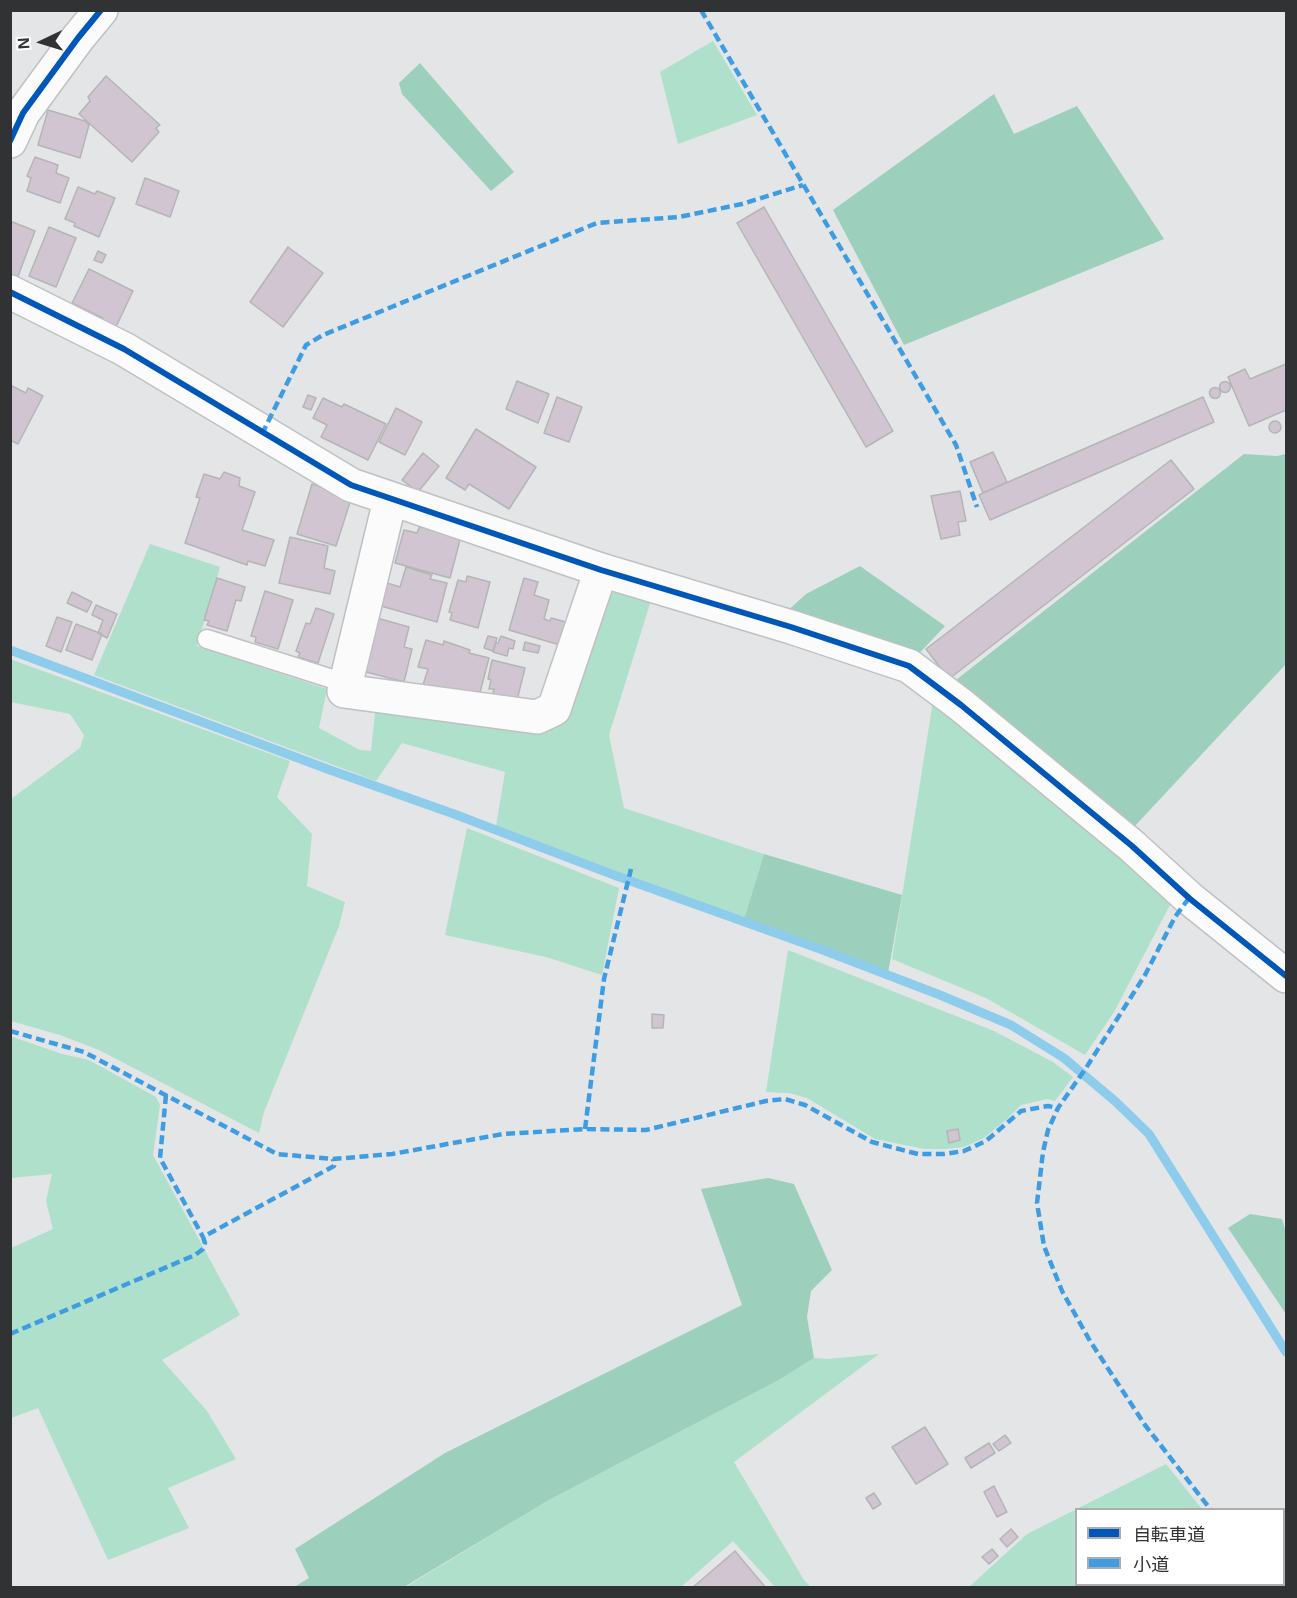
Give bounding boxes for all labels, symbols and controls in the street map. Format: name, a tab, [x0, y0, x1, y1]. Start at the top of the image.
north arrow	[12, 12, 72, 72]
text: N	[15, 37, 32, 50]
legend	[1075, 1508, 1285, 1586]
text: 自転車道	[1133, 1525, 1205, 1545]
text: 小道	[1133, 1555, 1169, 1575]

